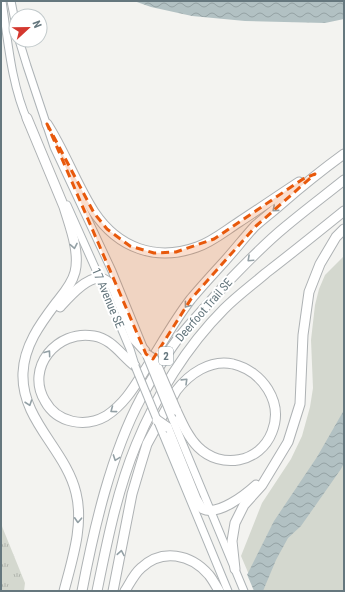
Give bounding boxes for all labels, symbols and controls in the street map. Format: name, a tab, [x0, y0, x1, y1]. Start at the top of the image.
north arrow	[8, 8, 48, 48]
text: N	[30, 19, 44, 30]
one-way arrow	[272, 204, 280, 212]
one-way arrow	[69, 243, 78, 249]
one-way arrow	[247, 254, 255, 262]
street label: 17 Avenue SE	[89, 266, 127, 330]
street label: Deerfoot Trail SE	[173, 276, 235, 344]
one-way arrow	[185, 300, 192, 307]
road number: 2	[159, 347, 173, 365]
one-way arrow	[43, 351, 50, 358]
one-way arrow	[180, 378, 188, 386]
one-way arrow	[24, 399, 32, 406]
one-way arrow	[110, 406, 117, 413]
one-way arrow	[113, 454, 121, 461]
one-way arrow	[74, 517, 83, 523]
one-way arrow	[116, 550, 125, 556]

